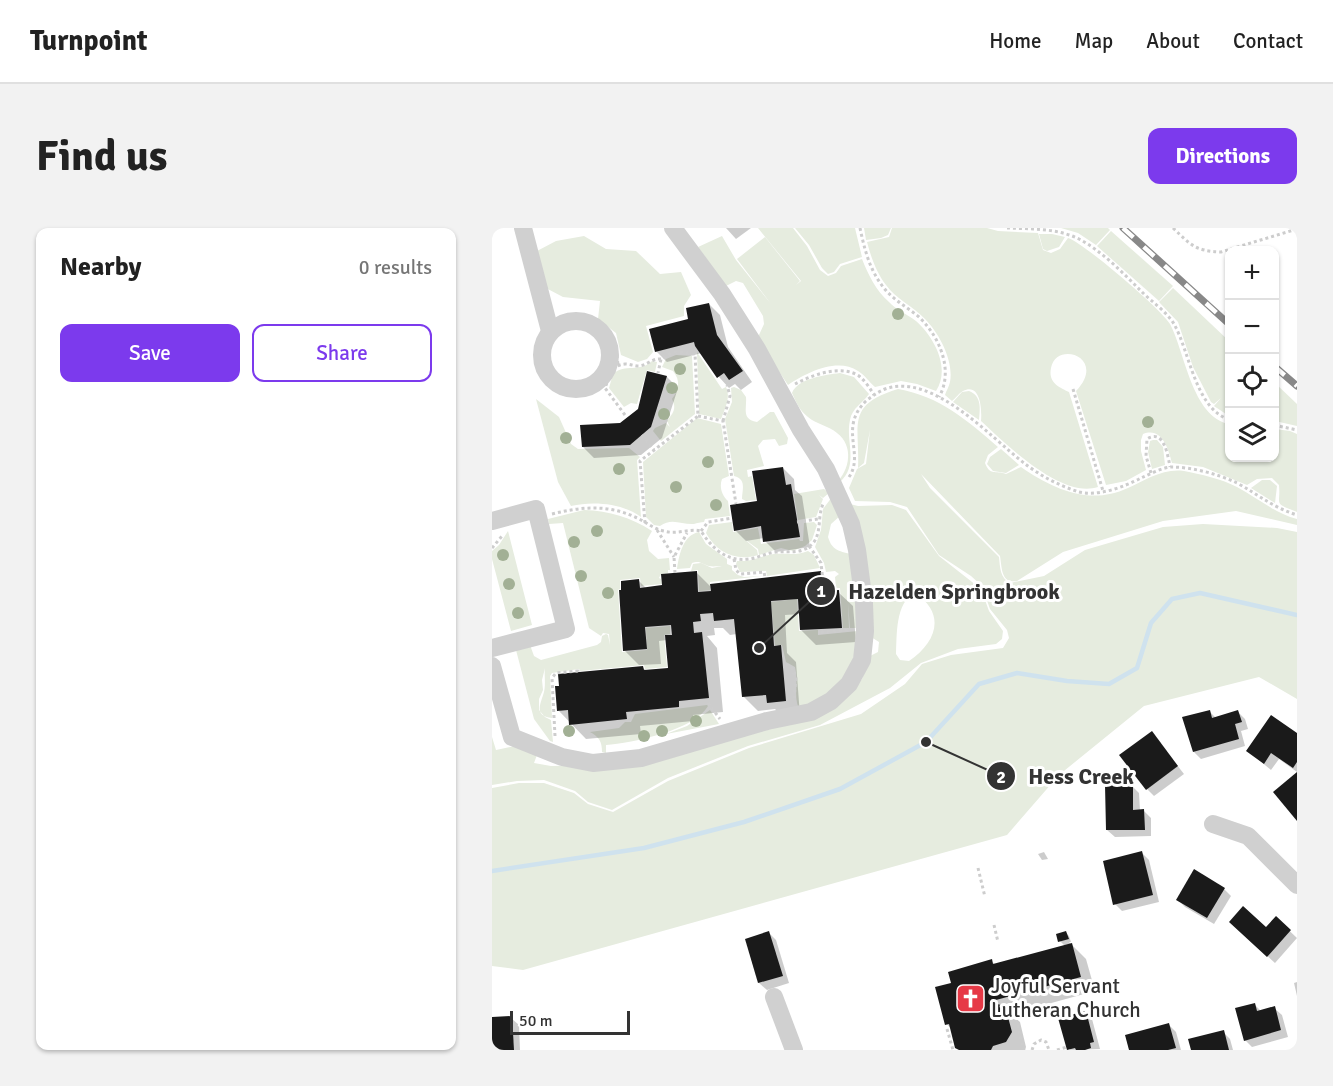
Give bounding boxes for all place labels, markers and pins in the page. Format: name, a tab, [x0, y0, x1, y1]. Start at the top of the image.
callout: Hazelden Springbrook	[806, 571, 1072, 611]
callout: Hess Creek	[986, 756, 1146, 796]
place label: Joyful Servant Lutheran Church	[991, 973, 1141, 1023]
church icon: Joyful Servant Lutheran Church	[954, 982, 986, 1014]

